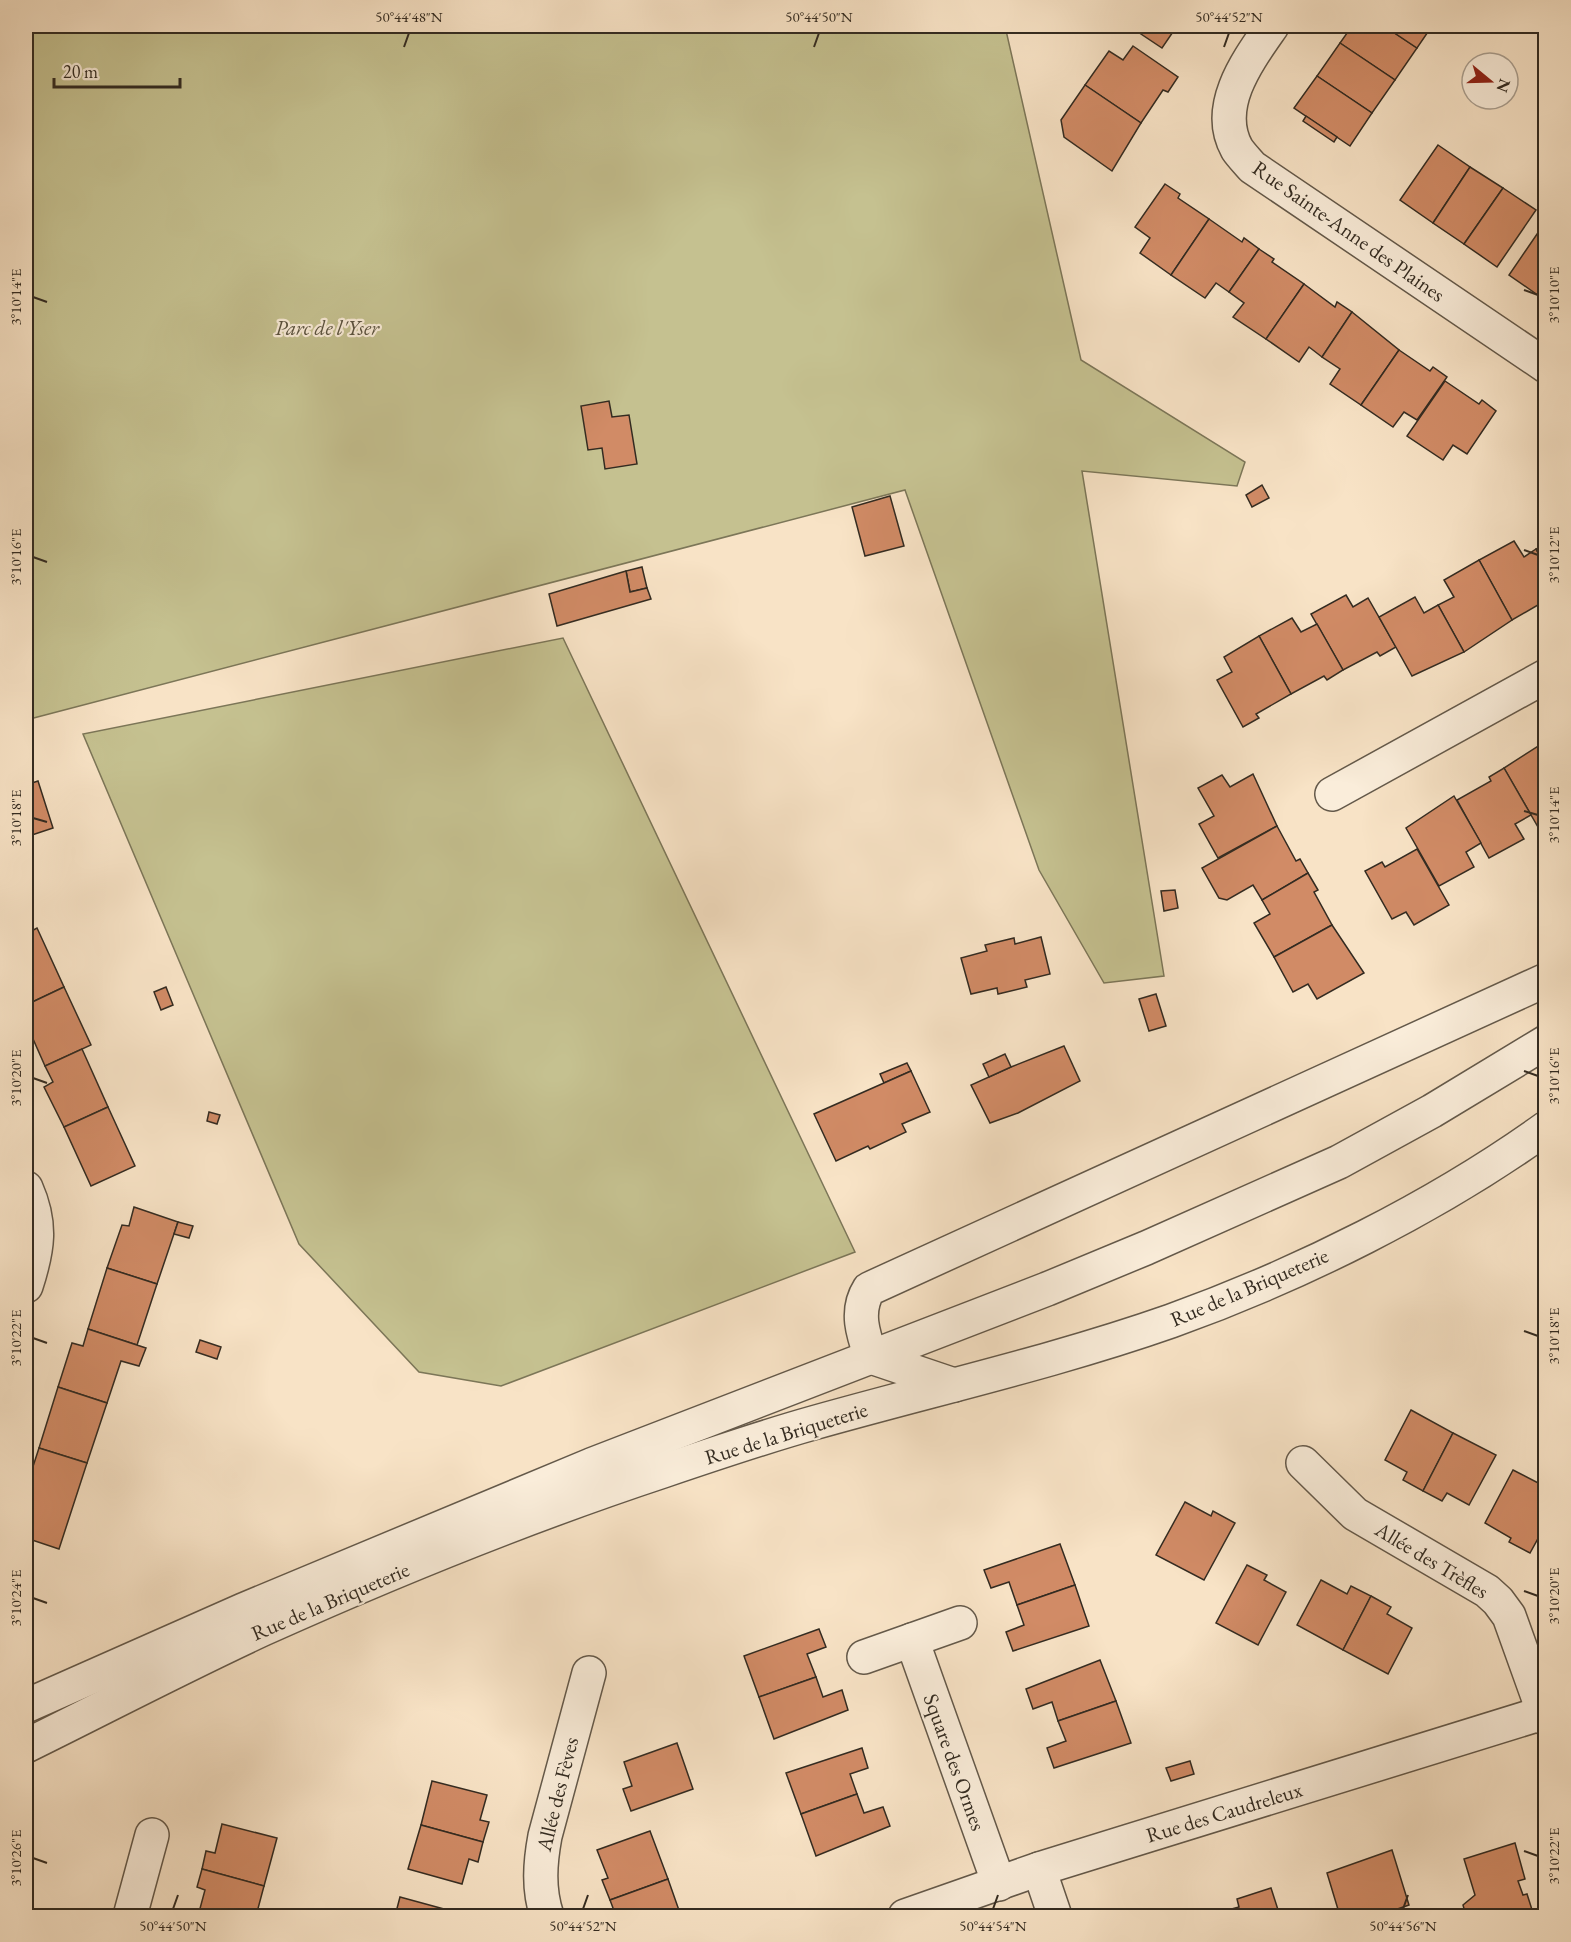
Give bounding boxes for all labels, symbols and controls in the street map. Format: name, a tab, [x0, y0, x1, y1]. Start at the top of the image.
text: 50°44'48"N	[375, 7, 443, 26]
text: 50°44'50"N	[785, 7, 853, 26]
text: 50°44'52"N	[1195, 7, 1263, 26]
scale bar	[54, 51, 180, 89]
north arrow	[1460, 51, 1520, 111]
text: 20 m	[63, 60, 98, 83]
text: N	[1492, 76, 1516, 95]
street label: Rue Sainte-Anne des Plaines	[1248, 154, 1450, 308]
text: 3°10'10"E	[1544, 266, 1563, 323]
text: 3°10'14"E	[6, 268, 25, 325]
park label: Parc de l'Yser	[275, 314, 380, 341]
text: 3°10'12"E	[1544, 526, 1563, 583]
text: 3°10'16"E	[6, 528, 25, 585]
text: 3°10'14"E	[1544, 786, 1563, 843]
text: 3°10'18"E	[6, 789, 25, 846]
text: 3°10'16"E	[1544, 1047, 1563, 1104]
text: 3°10'20"E	[6, 1049, 25, 1106]
street label: Rue de la Briqueterie	[1166, 1242, 1332, 1332]
text: 3°10'18"E	[1544, 1307, 1563, 1364]
text: 3°10'22"E	[6, 1309, 25, 1366]
street label: Rue de la Briqueterie	[701, 1395, 871, 1471]
street label: Allée des Trèfles	[1370, 1515, 1494, 1605]
street label: Rue de la Briqueterie	[247, 1556, 413, 1646]
text: 3°10'20"E	[1544, 1567, 1563, 1624]
text: 3°10'24"E	[6, 1569, 25, 1626]
street label: Square des Ormes	[918, 1690, 992, 1834]
street label: Allée des Fèves	[530, 1734, 584, 1855]
street label: Rue des Caudreleux	[1143, 1775, 1305, 1849]
text: 3°10'22"E	[1544, 1827, 1563, 1884]
text: 3°10'26"E	[6, 1829, 25, 1886]
text: 50°44'50"N	[139, 1916, 207, 1935]
text: 50°44'52"N	[549, 1916, 617, 1935]
text: 50°44'54"N	[959, 1916, 1027, 1935]
text: 50°44'56"N	[1369, 1916, 1437, 1935]

